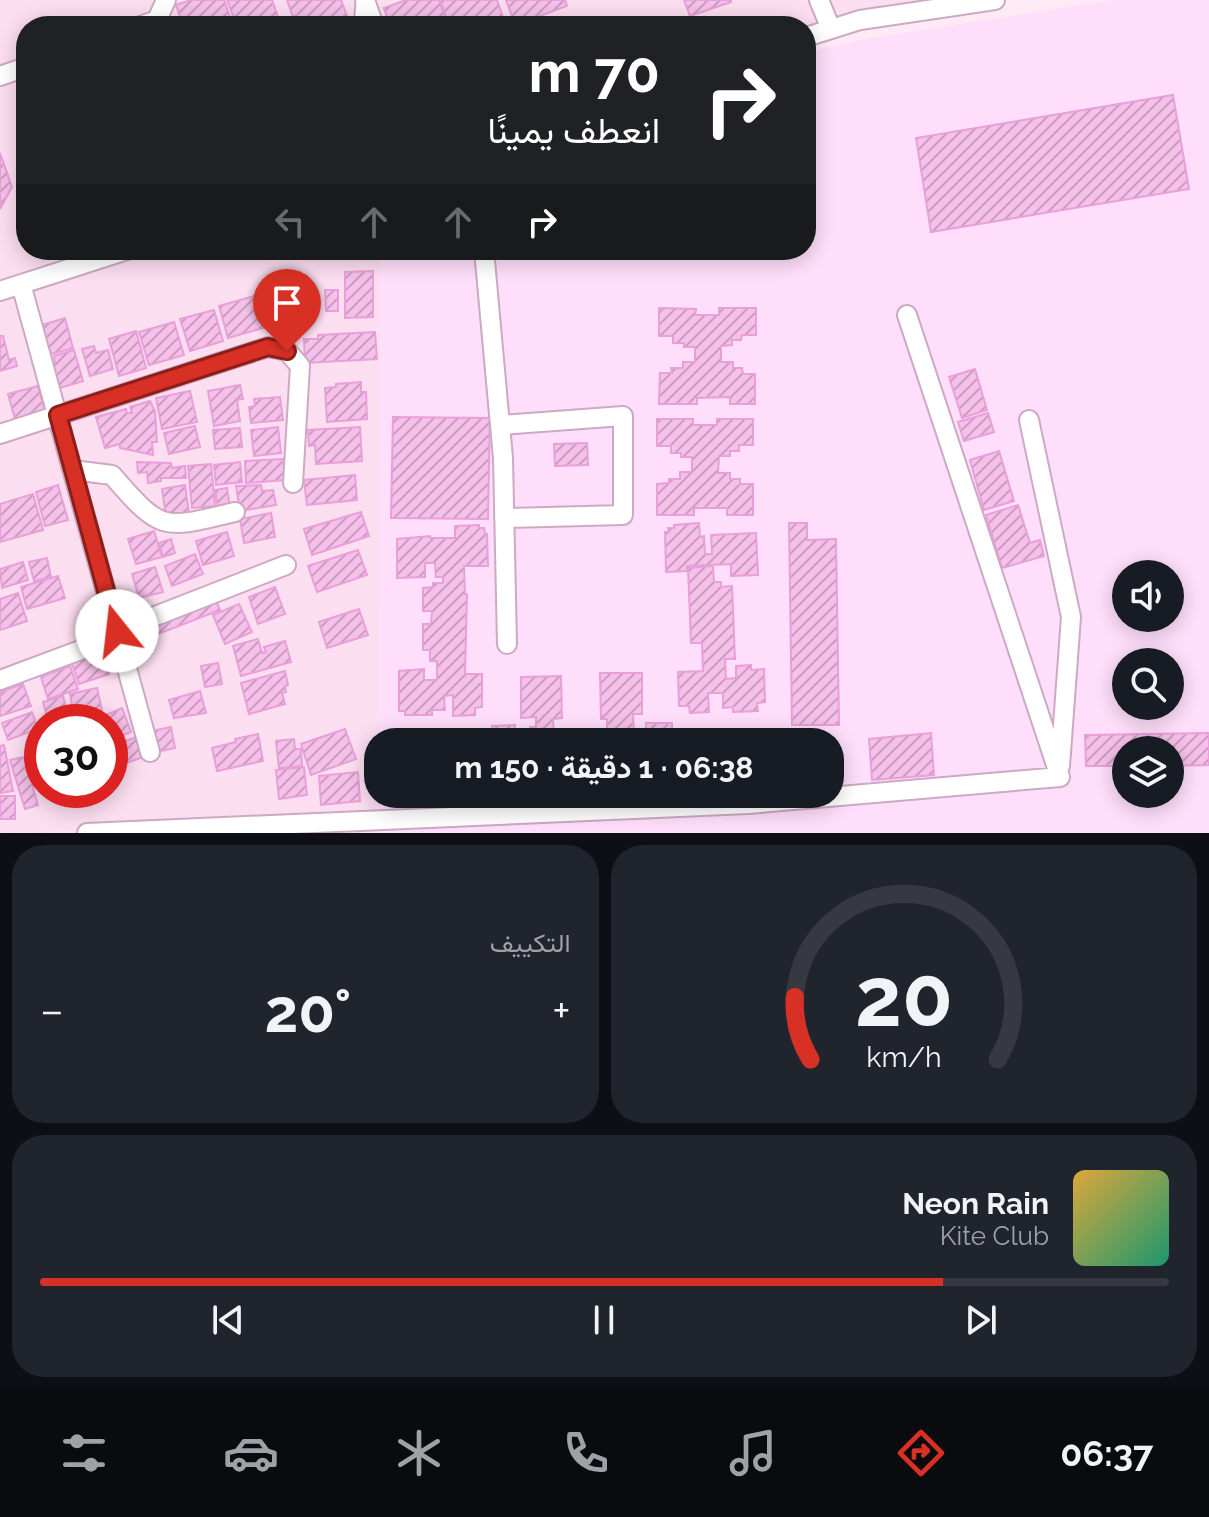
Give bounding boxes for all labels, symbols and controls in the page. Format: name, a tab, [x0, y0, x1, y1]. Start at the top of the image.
text: 70 m	[529, 39, 660, 105]
icon: right	[688, 48, 792, 152]
text: انعطف يمينًا	[487, 109, 660, 151]
icon: left	[268, 200, 312, 244]
icon: ahead	[352, 200, 396, 244]
icon: ahead	[436, 200, 480, 244]
icon: right	[520, 200, 564, 244]
pin	[253, 269, 321, 351]
icon: arrive	[265, 281, 309, 325]
map controls	[1112, 560, 1184, 808]
button: sound	[1112, 560, 1184, 632]
position arrow	[75, 589, 159, 673]
button: search	[1112, 648, 1184, 720]
speed limit sign: 30	[24, 704, 128, 808]
button: layers	[1112, 736, 1184, 808]
text: 06:38 · 1 دقيقة · 150 m	[455, 750, 754, 785]
text: التكييف	[490, 928, 571, 958]
text: 20	[855, 948, 953, 1045]
text: 20°	[265, 976, 351, 1046]
text: −	[40, 985, 64, 1036]
text: +	[552, 985, 571, 1036]
text: km/h	[866, 1040, 941, 1074]
text: Neon Rain	[902, 1186, 1049, 1221]
text: Kite Club	[940, 1221, 1049, 1251]
icon: previous	[206, 1298, 250, 1342]
icon: pause	[582, 1298, 626, 1342]
icon: next	[959, 1298, 1003, 1342]
icon: filters	[56, 1425, 112, 1481]
icon: car	[223, 1425, 279, 1481]
icon: climate	[391, 1425, 447, 1481]
icon: phone	[558, 1425, 614, 1481]
icon: music	[725, 1425, 781, 1481]
icon: directions	[893, 1425, 949, 1481]
text: 06:37	[1060, 1432, 1153, 1474]

